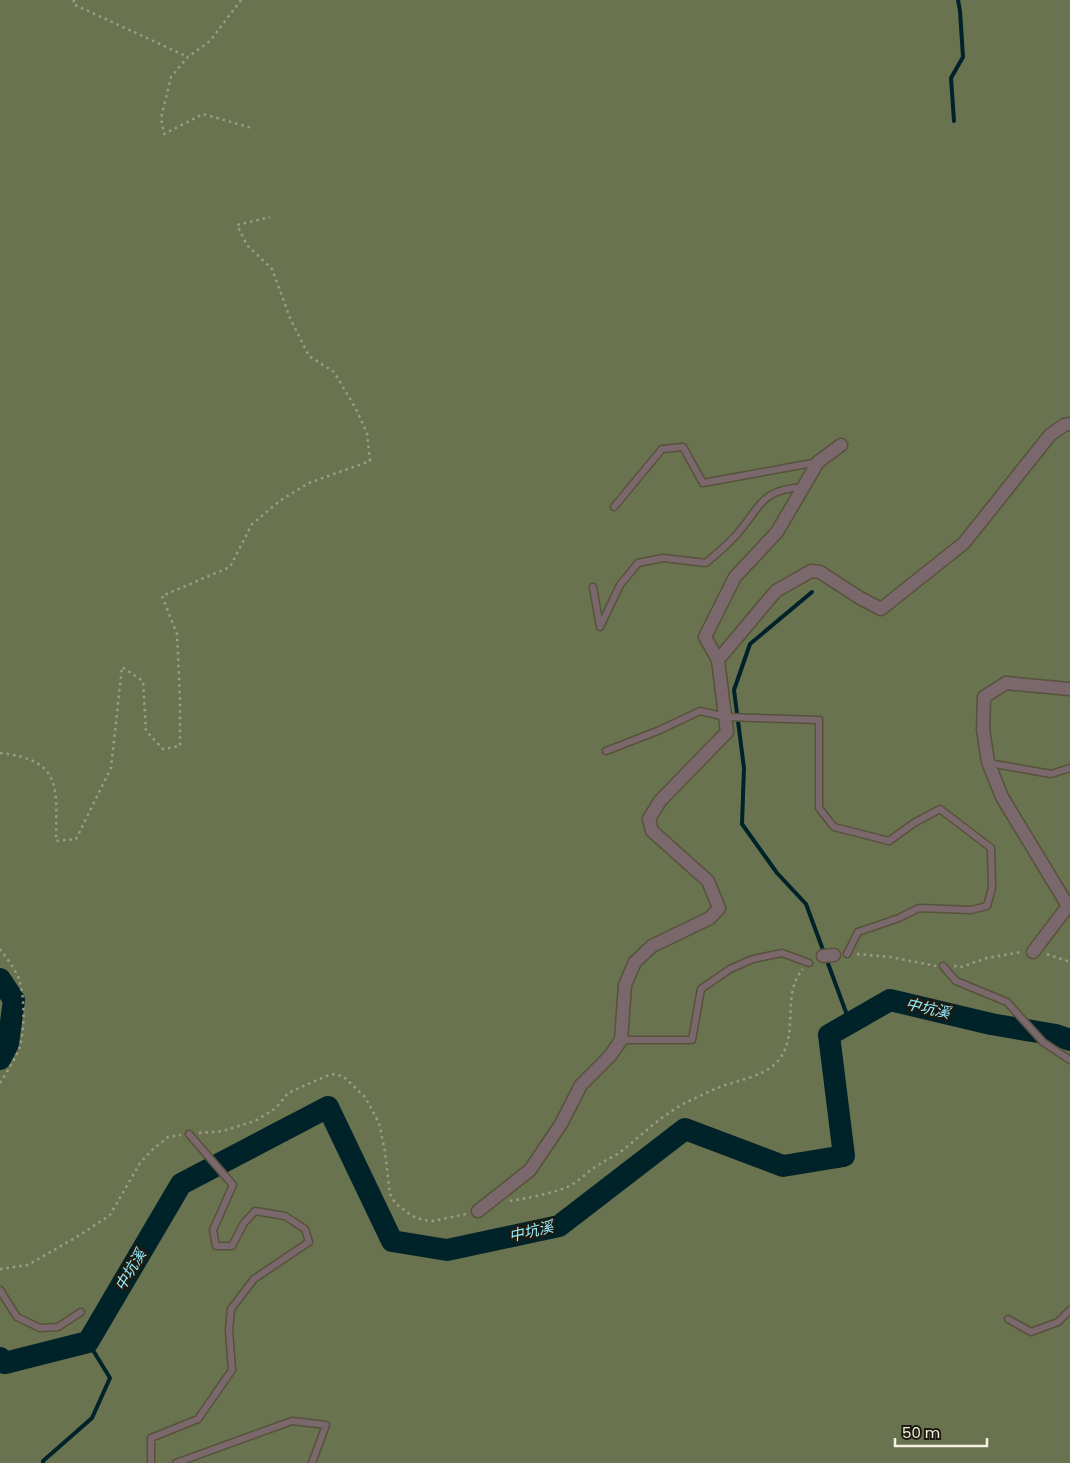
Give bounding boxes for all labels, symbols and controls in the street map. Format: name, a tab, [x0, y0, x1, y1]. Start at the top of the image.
water label: 中坑溪	[904, 993, 954, 1024]
water label: 中坑溪	[507, 1215, 557, 1246]
water label: 中坑溪	[109, 1244, 152, 1295]
scale bar	[895, 1416, 988, 1448]
text: 50 m	[902, 1422, 940, 1443]

